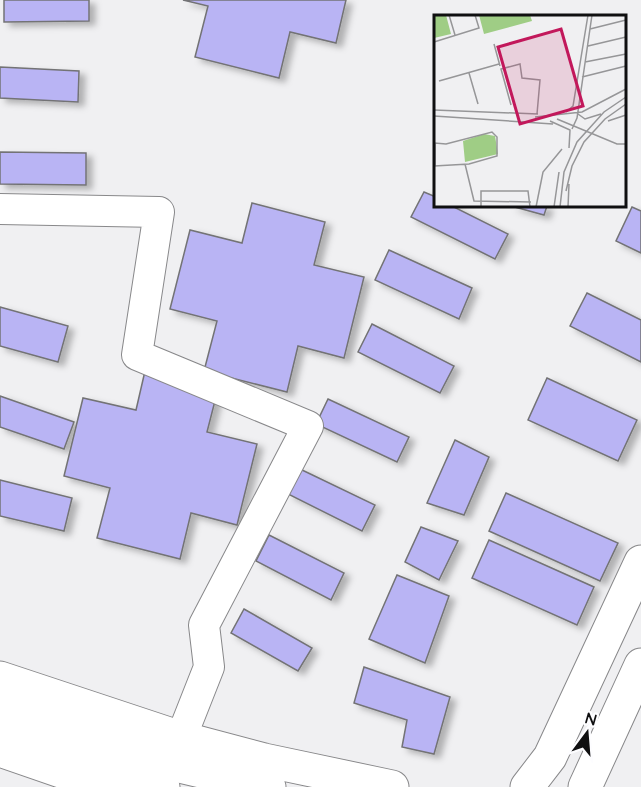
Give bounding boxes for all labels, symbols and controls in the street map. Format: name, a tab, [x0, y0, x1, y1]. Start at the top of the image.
inset map	[434, 15, 626, 207]
north arrow	[557, 703, 617, 763]
text: N	[583, 707, 600, 730]

